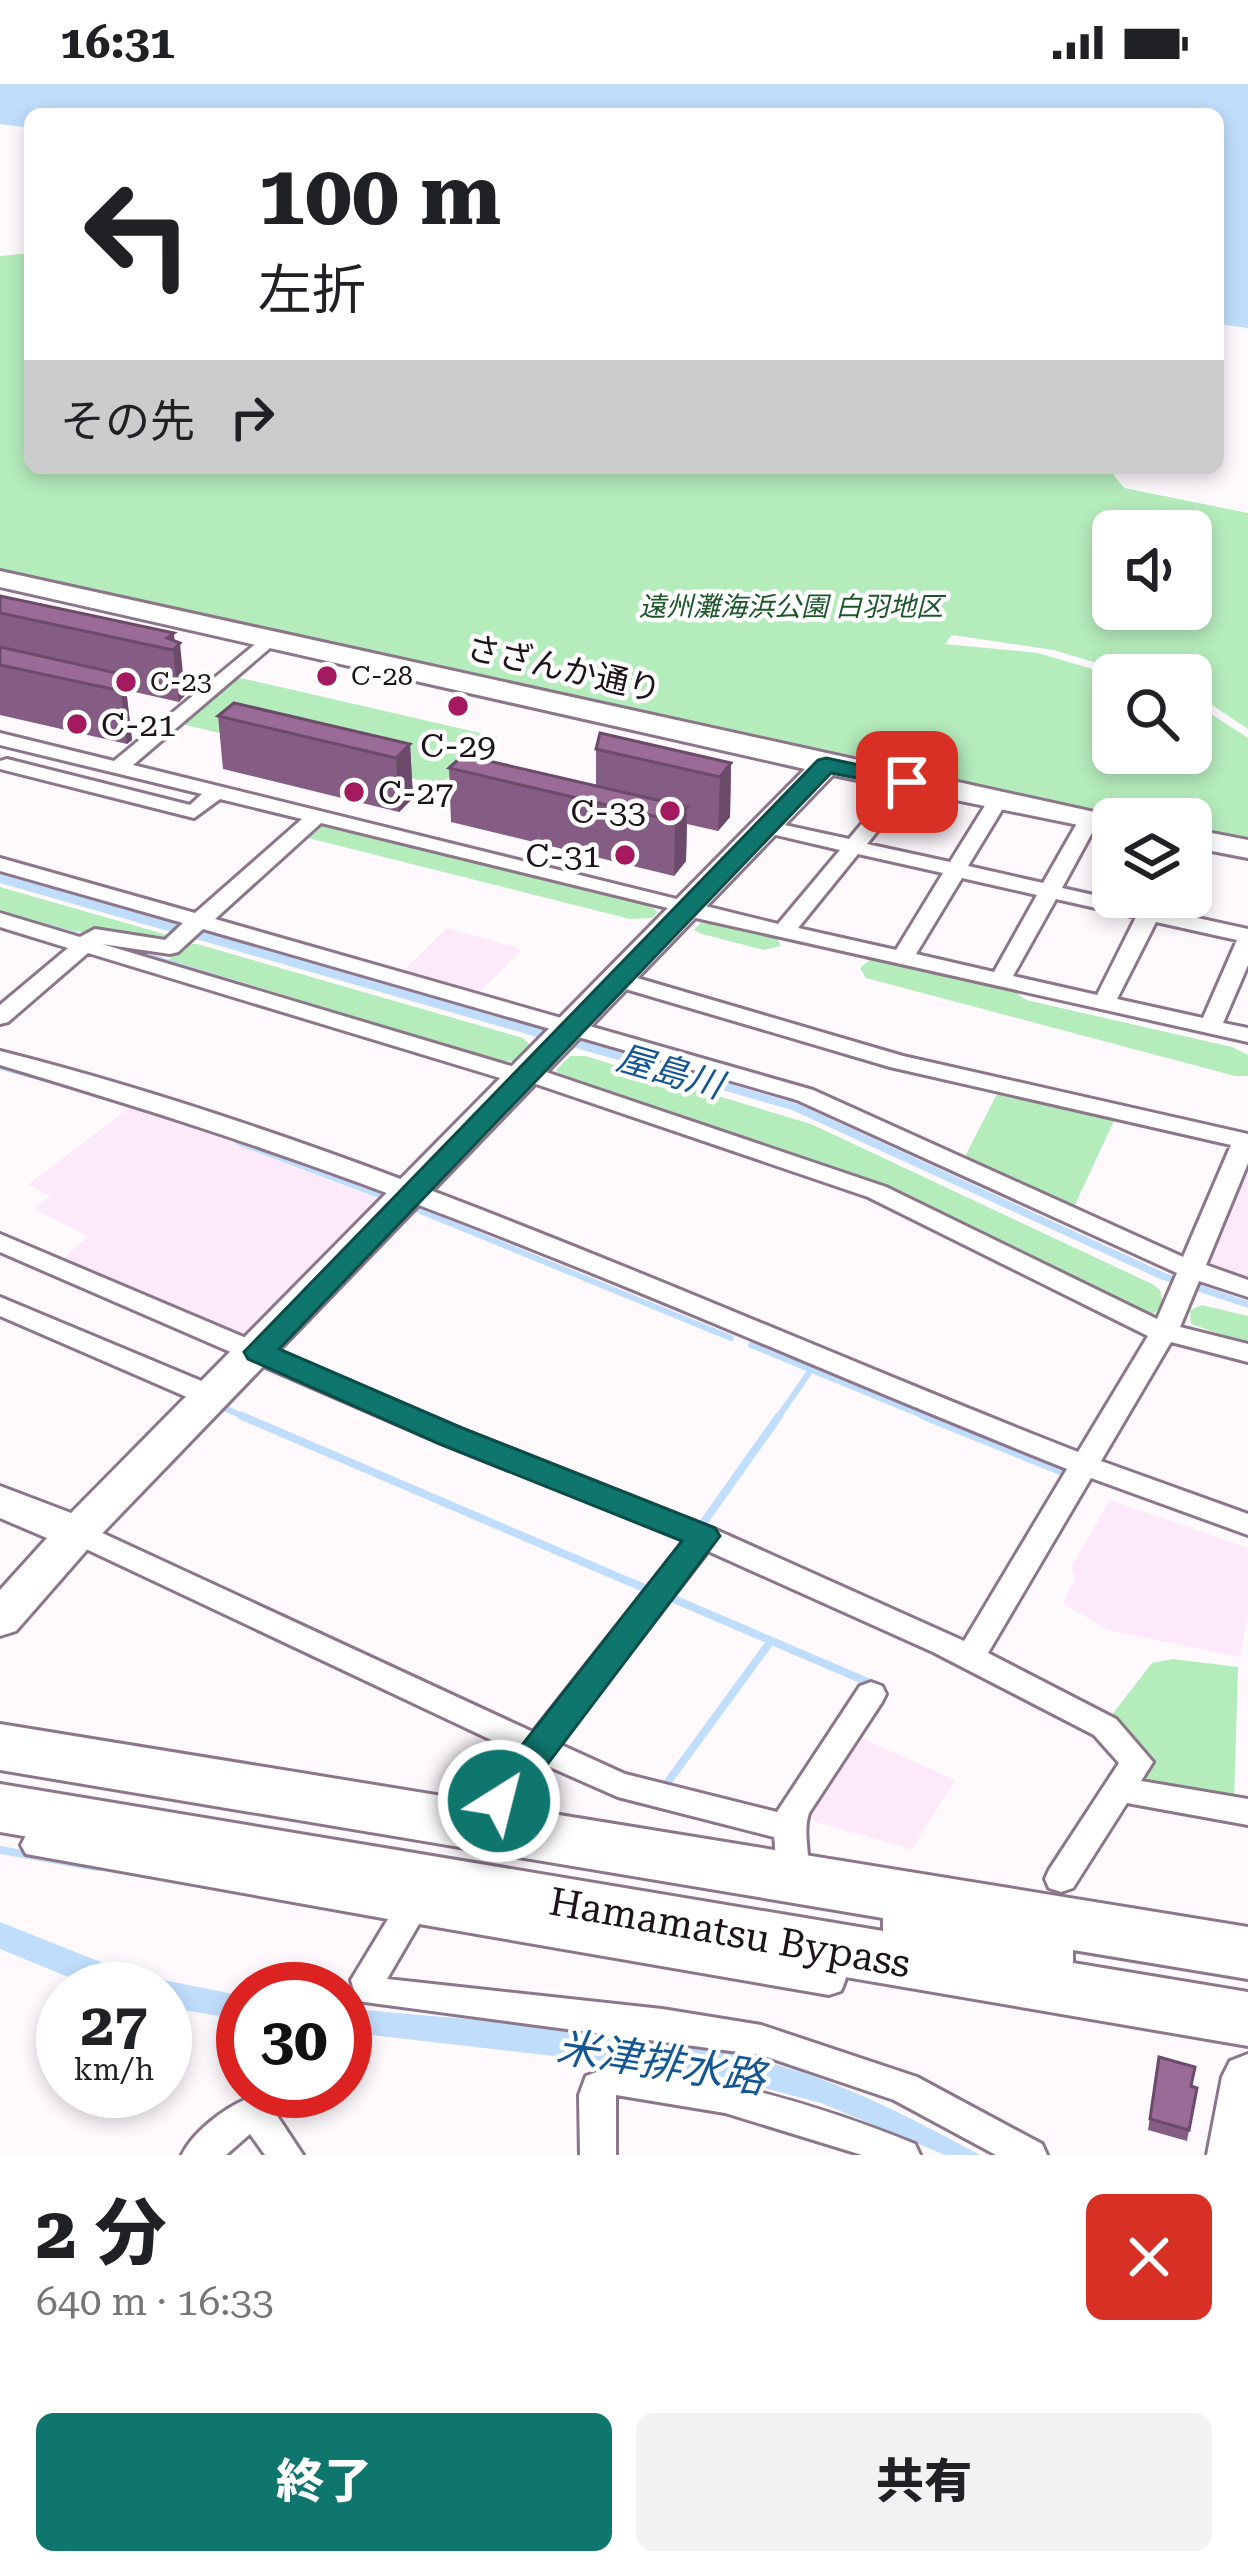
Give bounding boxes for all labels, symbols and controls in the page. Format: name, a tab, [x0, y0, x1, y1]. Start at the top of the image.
text: 16:31	[60, 16, 175, 69]
text: 100 m	[258, 146, 501, 244]
icon: left	[60, 156, 216, 312]
text: 左折	[258, 259, 366, 322]
icon: right	[219, 384, 285, 450]
text: その先	[60, 395, 195, 448]
map controls	[1092, 510, 1212, 918]
button: sound	[1092, 510, 1212, 630]
park label: 遠州灘海浜公園 白羽地区	[639, 591, 947, 623]
street label: さざんか通り	[463, 627, 665, 710]
button: search	[1092, 654, 1212, 774]
place label: C-28	[351, 660, 413, 692]
marker: C-28	[314, 663, 340, 689]
place label: C-23	[150, 666, 212, 698]
marker: C-23	[113, 669, 139, 695]
marker: C-29	[445, 693, 471, 719]
place label: C-21	[101, 705, 177, 744]
marker: C-21	[64, 711, 90, 737]
place label: C-29	[420, 726, 496, 765]
pin	[856, 731, 958, 833]
icon: arrive	[874, 749, 940, 815]
place label: C-27	[378, 773, 454, 812]
marker: C-27	[341, 779, 367, 805]
place label: C-33	[570, 792, 646, 831]
marker: C-33	[657, 798, 683, 824]
button: layers	[1092, 798, 1212, 918]
place label: C-31	[525, 836, 601, 875]
marker: C-31	[612, 842, 638, 868]
water label: 屋島川	[612, 1037, 731, 1108]
position arrow	[436, 1738, 562, 1864]
street label: Hamamatsu Bypass	[546, 1879, 914, 1987]
speed limit sign: 30	[216, 1962, 372, 2118]
text: 27	[80, 1989, 148, 2060]
water label: 米津排水路	[553, 2022, 771, 2104]
text: km/h	[74, 2052, 154, 2087]
text: 2 分	[36, 2191, 167, 2276]
button: close	[1086, 2194, 1212, 2320]
text: 640 m · 16:33	[36, 2279, 274, 2325]
button: 終了	[36, 2413, 612, 2551]
button: 共有	[636, 2413, 1212, 2551]

